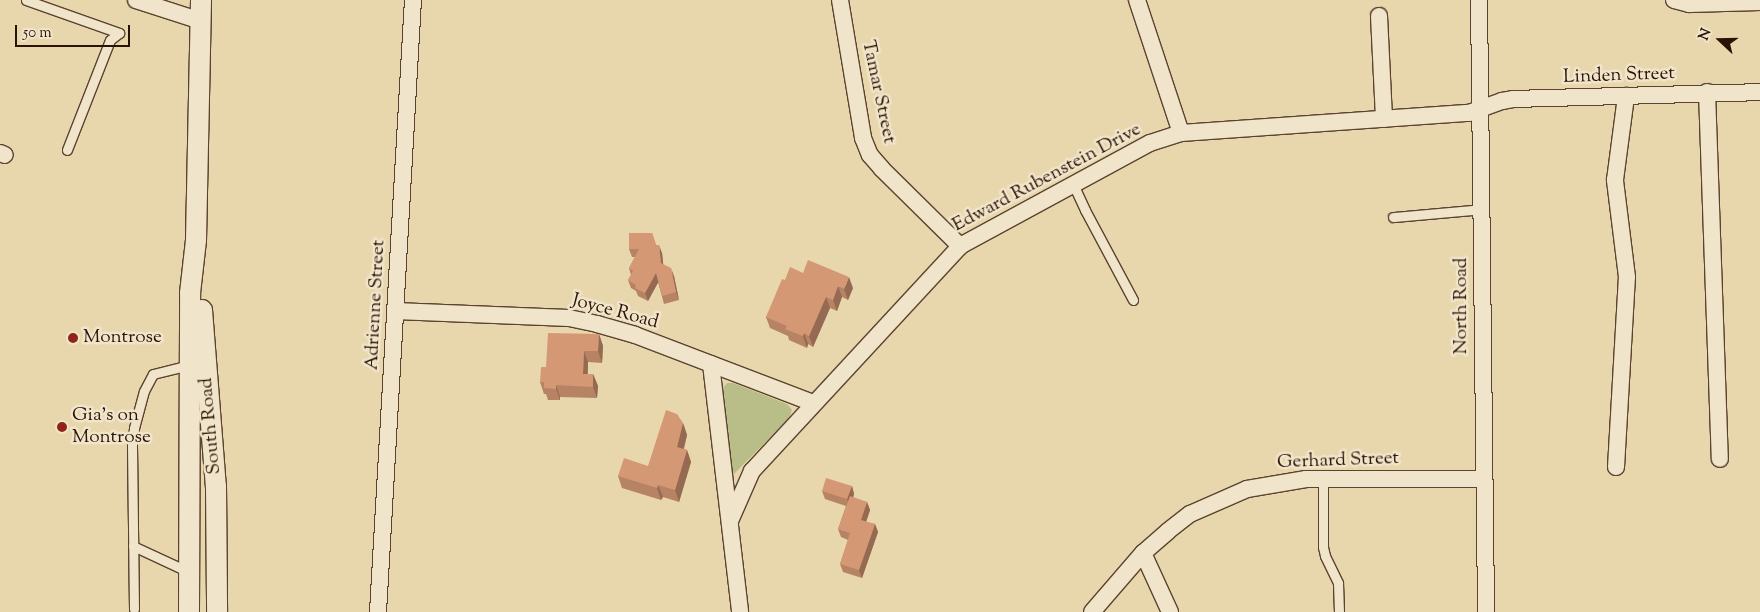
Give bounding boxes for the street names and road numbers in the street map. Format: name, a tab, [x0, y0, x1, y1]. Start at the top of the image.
street label: Tamar Street	[856, 38, 900, 146]
street label: Linden Street	[1563, 63, 1675, 89]
street label: Edward Rubenstein Drive	[949, 119, 1145, 237]
street label: Adrienne Street	[361, 239, 391, 371]
street label: North Road	[1451, 258, 1473, 354]
street label: Joyce Road	[569, 290, 661, 334]
street label: South Road	[195, 377, 227, 475]
street label: Gerhard Street	[1277, 447, 1399, 475]

